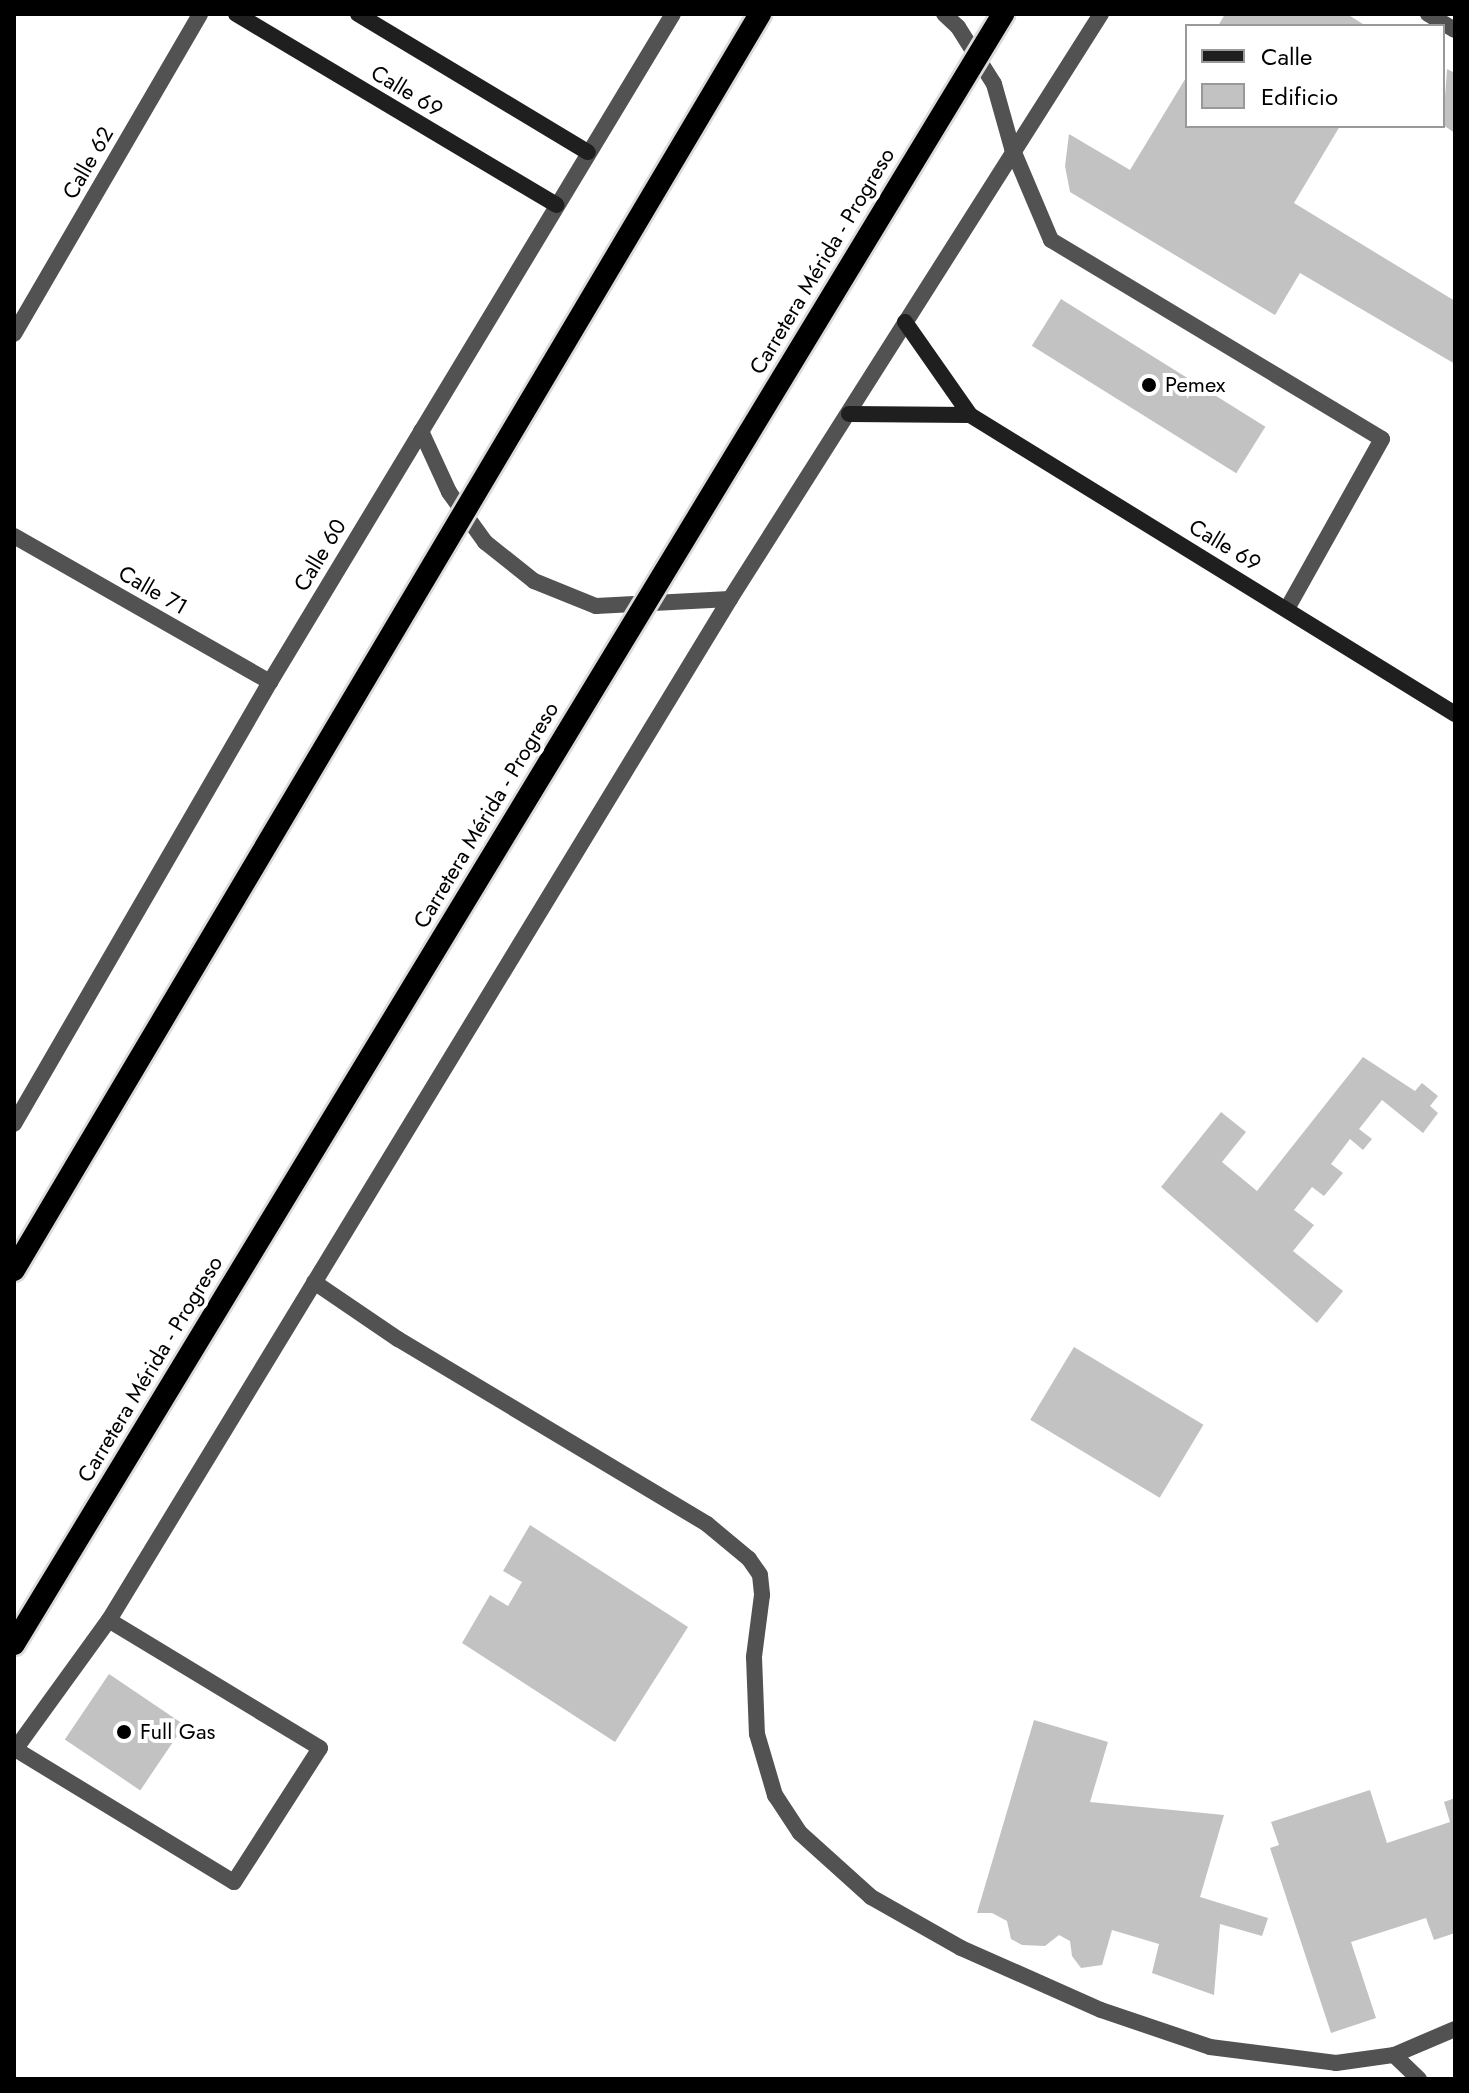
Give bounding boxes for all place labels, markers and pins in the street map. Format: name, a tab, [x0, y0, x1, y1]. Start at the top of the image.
place label: Pemex	[1165, 372, 1225, 398]
marker: Pemex	[1140, 376, 1158, 394]
place label: Full Gas	[140, 1719, 215, 1745]
marker: Full Gas	[115, 1723, 133, 1741]

